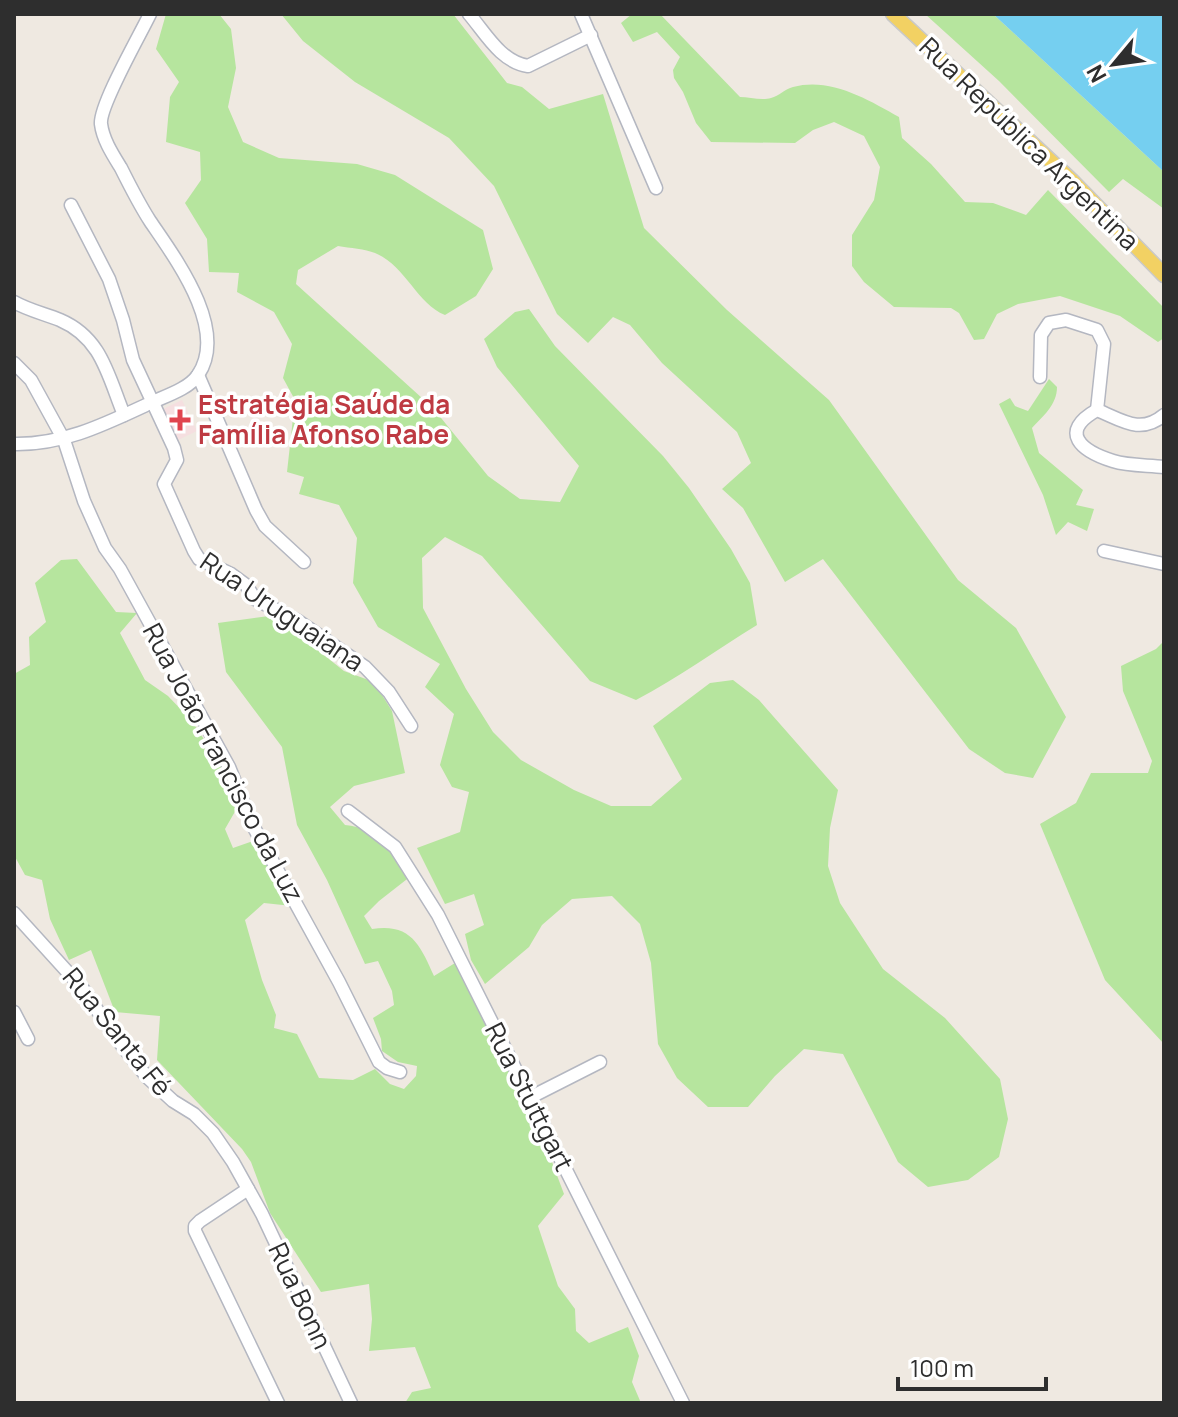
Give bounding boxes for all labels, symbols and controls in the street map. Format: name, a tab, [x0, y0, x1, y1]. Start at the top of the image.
north arrow	[1074, 24, 1154, 104]
street label: Rua República Argentina	[912, 29, 1147, 258]
text: N	[1080, 60, 1113, 88]
place label: Estratégia Saúde da Família Afonso Rabe	[198, 386, 450, 452]
marker: Estratégia Saúde da Família Afonso Rabe	[169, 409, 191, 431]
street label: Rua Uruguaiana	[194, 543, 371, 679]
street label: Rua João Francisco da Luz	[135, 617, 313, 909]
street label: Rua Santa Fé	[55, 960, 181, 1103]
street label: Rua Stuttgart	[477, 1016, 583, 1177]
street label: Rua Bonn	[261, 1236, 341, 1355]
scale bar	[898, 1341, 1046, 1391]
text: 100 m	[910, 1351, 974, 1384]

